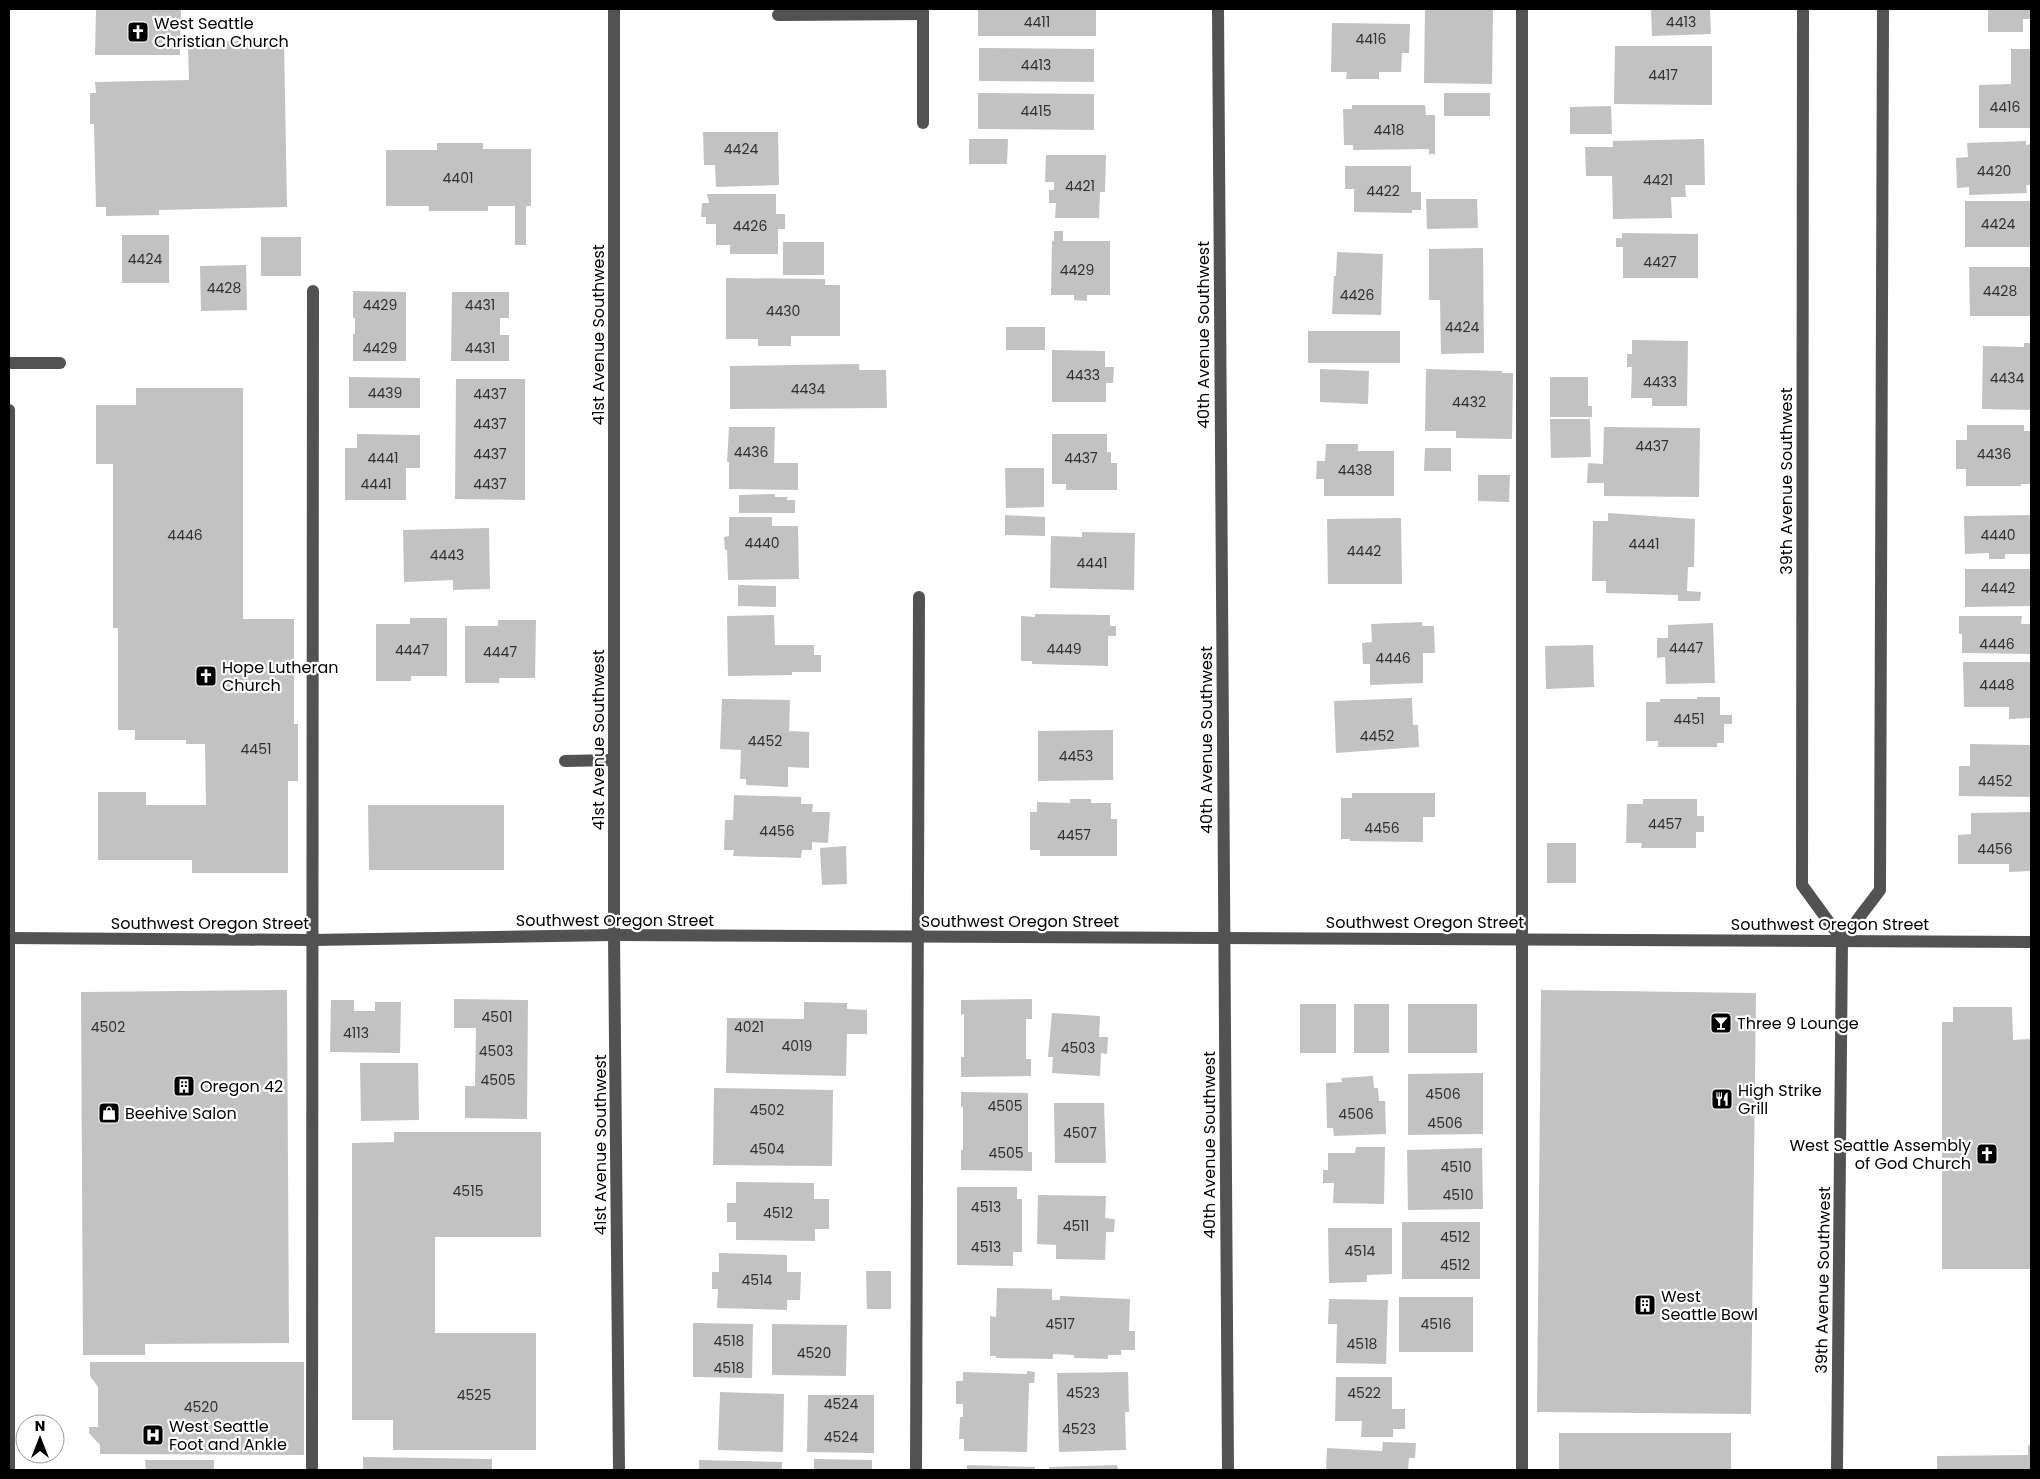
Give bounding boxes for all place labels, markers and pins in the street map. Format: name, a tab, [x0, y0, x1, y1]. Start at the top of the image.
place label: West Seattle Christian Church	[154, 12, 289, 53]
church icon: West Seattle Christian Church	[126, 20, 150, 44]
place label: Hope Lutheran Church	[222, 656, 338, 697]
church icon: Hope Lutheran Church	[194, 664, 218, 688]
bar icon: Three 9 Lounge	[1709, 1011, 1733, 1035]
place label: Three 9 Lounge	[1737, 1012, 1859, 1035]
building icon: Oregon 42	[172, 1074, 196, 1098]
place label: Oregon 42	[200, 1075, 283, 1098]
place label: High Strike Grill	[1738, 1079, 1822, 1120]
restaurant icon: High Strike Grill	[1710, 1087, 1734, 1111]
shop icon: Beehive Salon	[97, 1101, 121, 1125]
place label: Beehive Salon	[125, 1102, 237, 1125]
place label: West Seattle Assembly of God Church	[1789, 1134, 1971, 1175]
church icon: West Seattle Assembly of God Church	[1975, 1142, 1999, 1166]
place label: West Seattle Bowl	[1661, 1285, 1758, 1326]
building icon: West Seattle Bowl	[1633, 1293, 1657, 1317]
place label: West Seattle Foot and Ankle	[169, 1415, 287, 1456]
hospital icon: West Seattle Foot and Ankle	[141, 1423, 165, 1447]

